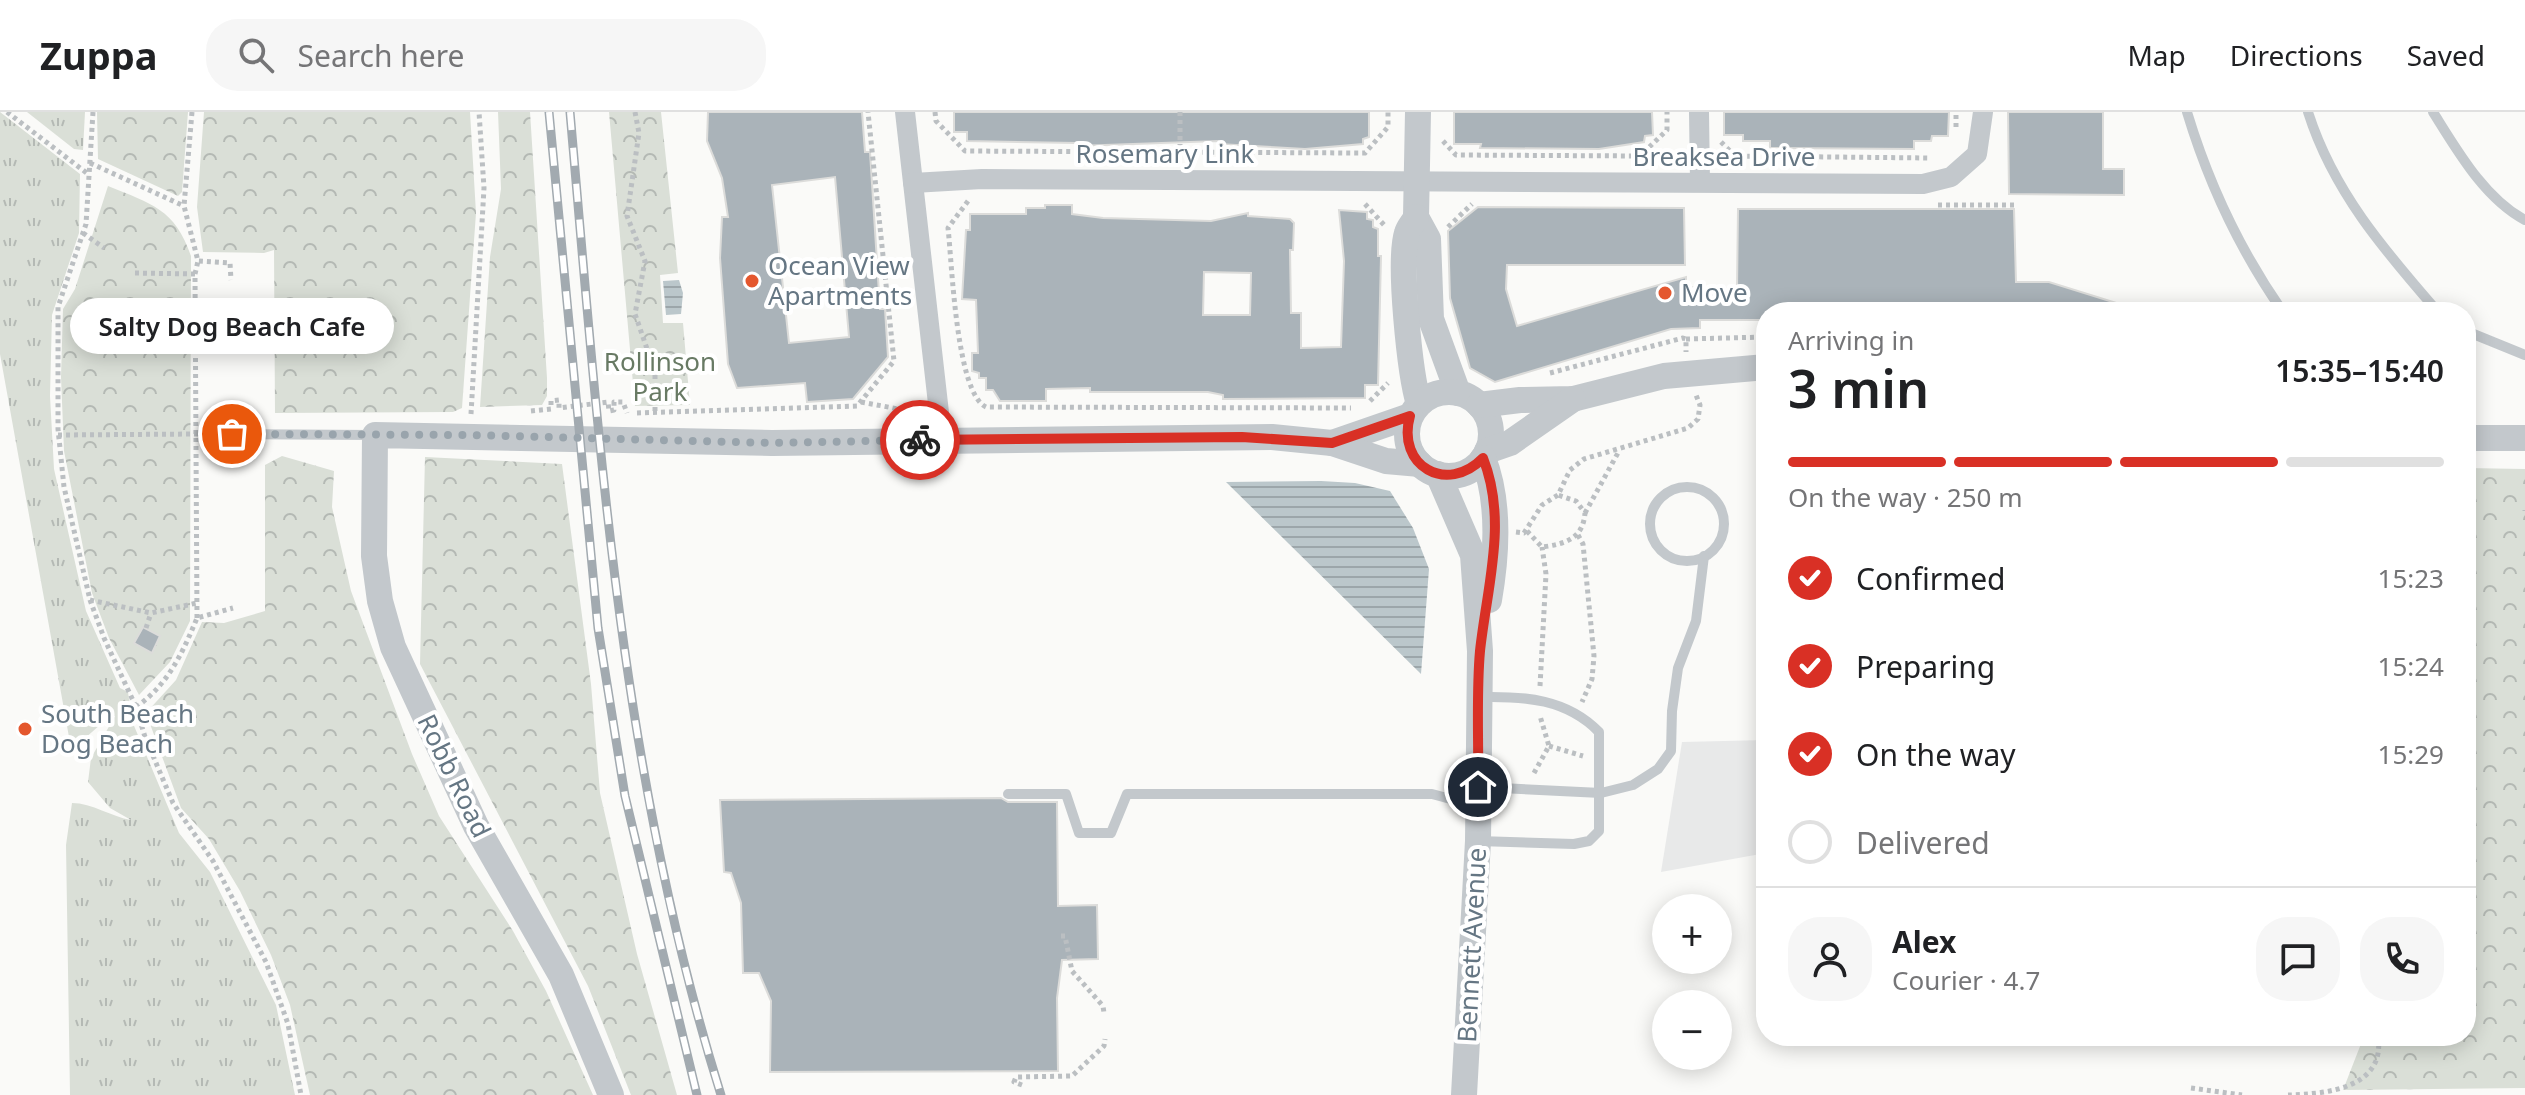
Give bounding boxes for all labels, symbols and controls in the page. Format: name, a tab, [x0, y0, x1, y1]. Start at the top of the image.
search box	[206, 19, 766, 91]
text: Zuppa	[40, 29, 158, 81]
icon: search	[234, 33, 278, 77]
text: Search here	[298, 35, 464, 76]
text: Map	[2127, 36, 2186, 74]
text: Directions	[2230, 36, 2363, 74]
text: Saved	[2407, 36, 2485, 74]
street label: Rosemary Link	[1076, 135, 1255, 171]
street label: Breaksea Drive	[1632, 138, 1816, 174]
place label: Ocean View Apartments	[768, 247, 912, 313]
marker: Ocean View Apartments	[743, 272, 761, 290]
place label: Move	[1681, 274, 1748, 310]
marker: Move	[1656, 284, 1674, 302]
callout: Salty Dog Beach Cafe	[70, 298, 394, 354]
text: Salty Dog Beach Cafe	[98, 308, 366, 344]
text: Arriving in	[1788, 322, 1914, 358]
park label: Rollinson Park	[604, 343, 716, 409]
text: 15:35–15:40	[2275, 350, 2444, 391]
text: 3 min	[1788, 352, 1929, 423]
pin	[198, 400, 266, 468]
courier	[880, 400, 960, 480]
icon: bag	[210, 412, 254, 456]
icon: bike	[898, 418, 942, 462]
text: On the way · 250 m	[1788, 479, 2022, 515]
icon: check	[1788, 556, 1832, 600]
text: Confirmed	[1856, 558, 2006, 599]
text: 15:23	[2378, 560, 2444, 596]
icon: check	[1788, 644, 1832, 688]
text: Preparing	[1856, 646, 1995, 687]
text: 15:24	[2378, 648, 2444, 684]
place label: South Beach Dog Beach	[41, 695, 194, 761]
street label: Robb Road	[410, 708, 500, 843]
marker: South Beach Dog Beach	[16, 720, 34, 738]
icon: check	[1788, 732, 1832, 776]
text: On the way	[1856, 734, 2016, 775]
text: 15:29	[2378, 736, 2444, 772]
pin	[1444, 753, 1512, 821]
icon: home	[1456, 765, 1500, 809]
text: Delivered	[1856, 822, 1990, 863]
street label: Bennett Avenue	[1448, 847, 1494, 1043]
map controls	[1652, 894, 1732, 1070]
button: +	[1652, 894, 1732, 974]
button: person	[1788, 917, 1872, 1001]
button: chat	[2256, 917, 2340, 1001]
button: phone	[2360, 917, 2444, 1001]
text: Alex	[1892, 921, 1956, 962]
text: Courier · 4.7	[1892, 962, 2040, 998]
button: −	[1652, 990, 1732, 1070]

